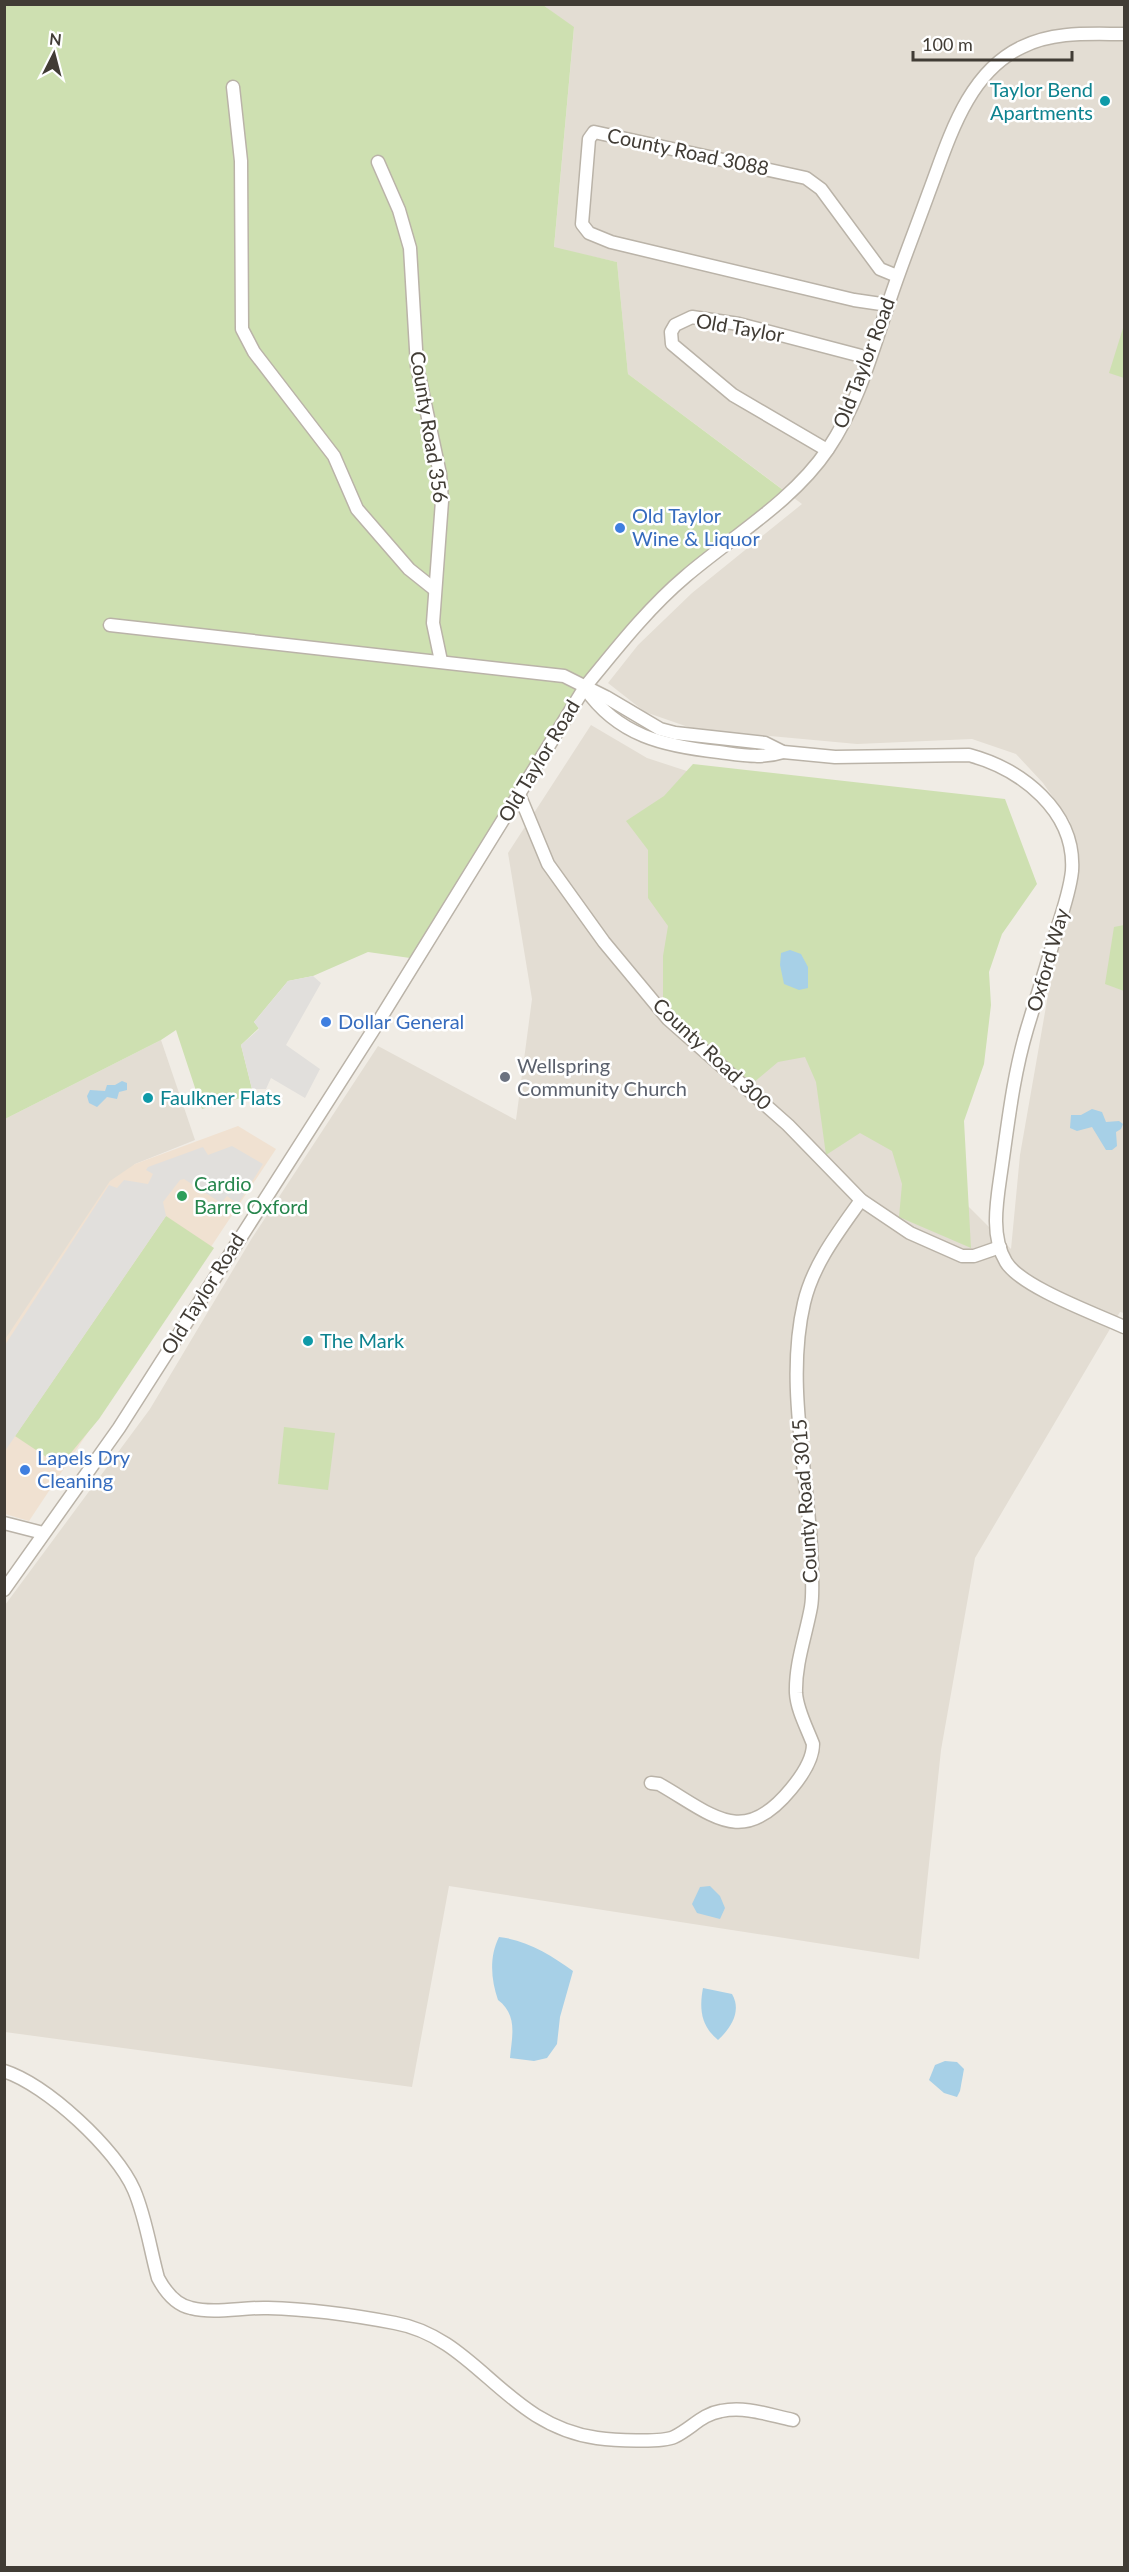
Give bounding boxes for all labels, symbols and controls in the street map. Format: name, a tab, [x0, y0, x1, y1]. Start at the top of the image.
north arrow	[24, 24, 84, 84]
scale bar	[913, 24, 1072, 62]
text: N	[48, 28, 63, 49]
text: 100 m	[922, 33, 973, 55]
place label: Taylor Bend Apartments	[990, 77, 1093, 124]
marker: Taylor Bend Apartments	[1098, 94, 1112, 108]
street label: County Road 3088	[605, 122, 771, 180]
street label: Old Taylor Road	[827, 294, 899, 431]
street label: Old Taylor	[694, 307, 787, 347]
street label: County Road 356	[406, 349, 454, 504]
place label: Old Taylor Wine & Liquor	[632, 503, 760, 550]
marker: Old Taylor Wine & Liquor	[613, 521, 627, 535]
street label: Old Taylor Road	[492, 695, 584, 826]
street label: Oxford Way	[1021, 905, 1073, 1014]
street label: County Road 300	[649, 992, 777, 1114]
place label: Dollar General	[338, 1009, 464, 1033]
marker: Dollar General	[319, 1015, 333, 1029]
place label: Wellspring Community Church	[517, 1053, 687, 1100]
marker: Wellspring Community Church	[498, 1070, 512, 1084]
place label: Faulkner Flats	[160, 1085, 281, 1109]
marker: Faulkner Flats	[141, 1091, 155, 1105]
place label: Cardio Barre Oxford	[194, 1171, 308, 1218]
marker: Cardio Barre Oxford	[175, 1189, 189, 1203]
street label: Old Taylor Road	[155, 1229, 249, 1358]
place label: The Mark	[320, 1328, 405, 1352]
marker: The Mark	[301, 1334, 315, 1348]
street label: County Road 3015	[786, 1418, 822, 1584]
place label: Lapels Dry Cleaning	[37, 1445, 131, 1492]
marker: Lapels Dry Cleaning	[18, 1463, 32, 1477]

